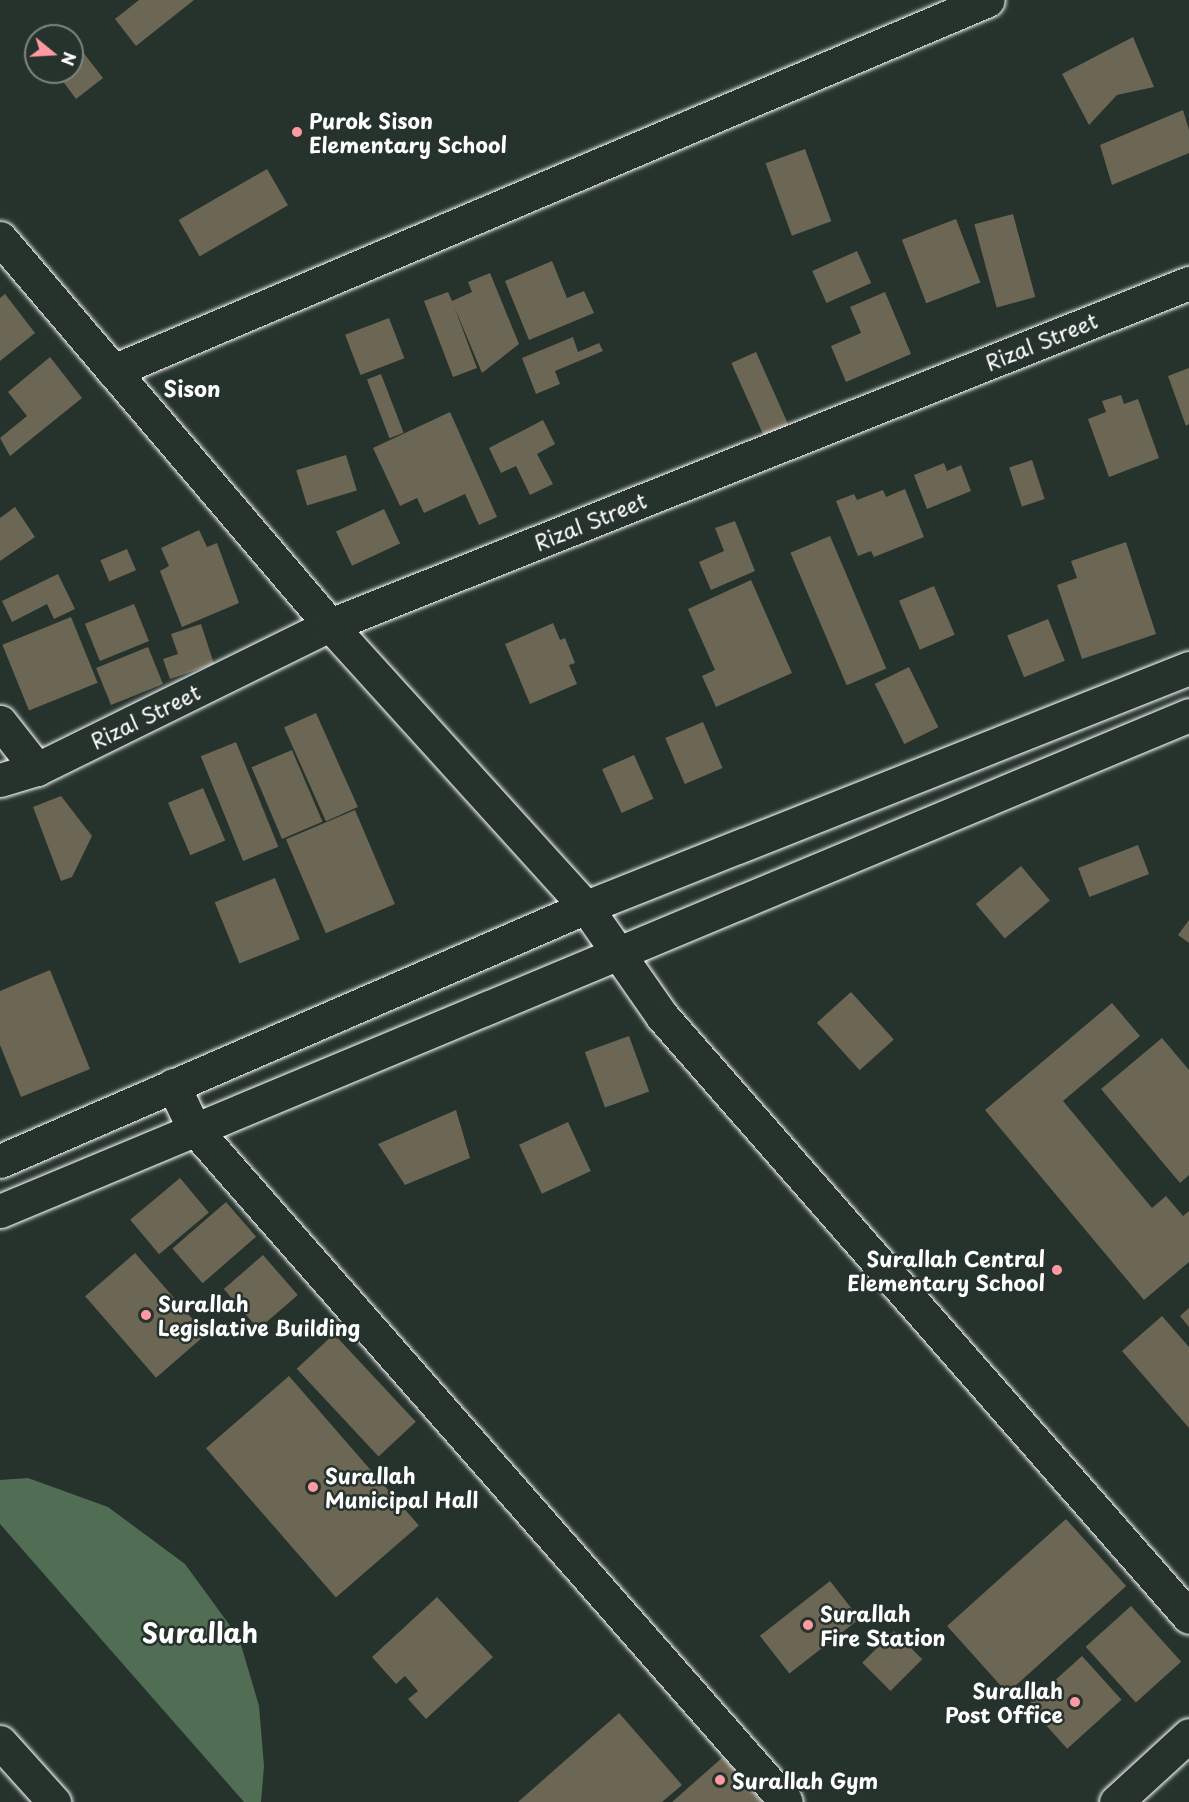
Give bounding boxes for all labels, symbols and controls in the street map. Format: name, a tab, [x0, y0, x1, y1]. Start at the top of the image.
north arrow	[24, 24, 84, 84]
text: N	[56, 49, 83, 69]
place label: Purok Sison Elementary School	[309, 107, 507, 157]
marker: Purok Sison Elementary School	[290, 125, 304, 139]
street label: Rizal Street	[981, 307, 1101, 375]
district label: Sison	[163, 375, 221, 401]
street label: Rizal Street	[530, 487, 650, 555]
street label: Rizal Street	[86, 679, 204, 753]
place label: Surallah Central Elementary School	[847, 1245, 1045, 1295]
marker: Surallah Central Elementary School	[1050, 1263, 1064, 1277]
place label: Surallah Legislative Building	[158, 1290, 362, 1340]
marker: Surallah Legislative Building	[139, 1308, 153, 1322]
place label: Surallah Municipal Hall	[325, 1462, 479, 1512]
marker: Surallah Municipal Hall	[306, 1480, 320, 1494]
place label: Surallah Fire Station	[820, 1600, 947, 1650]
district label: Surallah	[142, 1616, 258, 1648]
marker: Surallah Fire Station	[801, 1618, 815, 1632]
place label: Surallah Post Office	[946, 1677, 1063, 1727]
marker: Surallah Post Office	[1068, 1695, 1082, 1709]
place label: Surallah Gym	[732, 1767, 878, 1793]
marker: Surallah Gym	[713, 1773, 727, 1787]

